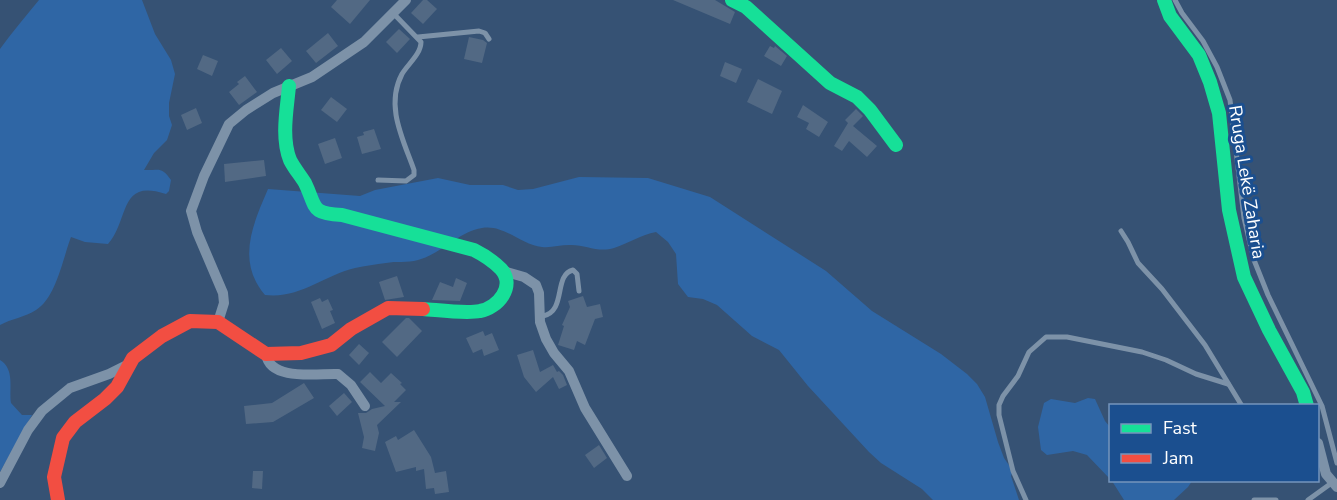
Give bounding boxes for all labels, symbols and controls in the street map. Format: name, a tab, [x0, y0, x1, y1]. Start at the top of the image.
street label: Rruga Lekë Zaharia	[1223, 103, 1271, 261]
legend	[1109, 404, 1319, 482]
text: Fast	[1163, 416, 1198, 440]
text: Jam	[1162, 446, 1194, 470]

